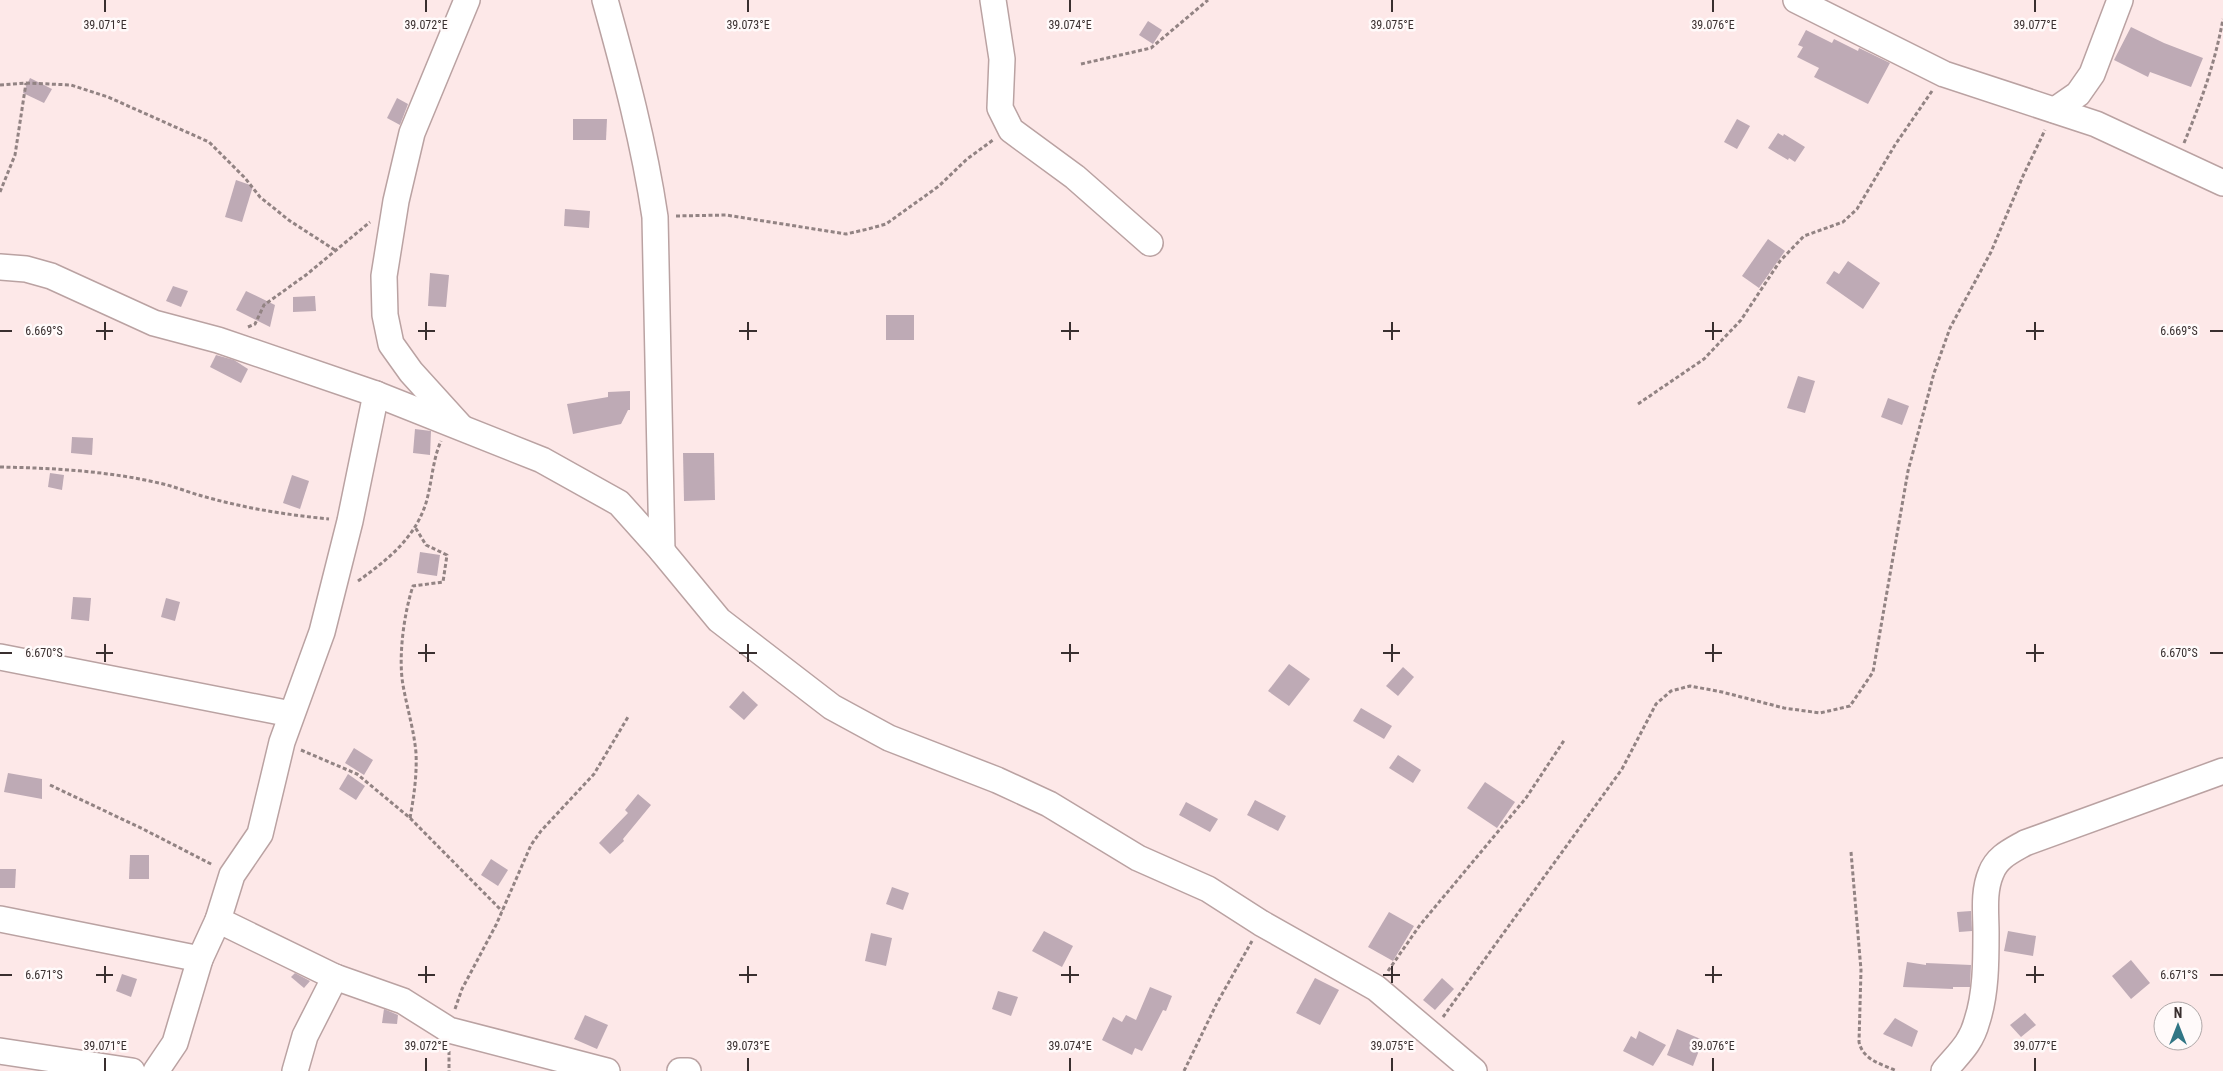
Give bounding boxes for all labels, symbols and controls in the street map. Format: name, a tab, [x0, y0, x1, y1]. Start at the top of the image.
text: 39.071°E	[83, 18, 127, 32]
text: 39.072°E	[404, 18, 448, 32]
text: 39.073°E	[726, 18, 770, 32]
text: 39.074°E	[1048, 18, 1092, 32]
text: 39.075°E	[1370, 18, 1414, 32]
text: 39.076°E	[1691, 18, 1735, 32]
text: 39.077°E	[2013, 18, 2057, 32]
text: 6.669°S	[25, 324, 63, 338]
text: 6.669°S	[2160, 324, 2198, 338]
text: 6.670°S	[25, 646, 63, 660]
text: 6.670°S	[2160, 646, 2198, 660]
text: 6.671°S	[25, 968, 63, 982]
text: 6.671°S	[2160, 968, 2198, 982]
north arrow	[2153, 1001, 2203, 1051]
text: N	[2174, 1005, 2182, 1021]
text: 39.071°E	[83, 1039, 127, 1053]
text: 39.072°E	[404, 1039, 448, 1053]
text: 39.073°E	[726, 1039, 770, 1053]
text: 39.074°E	[1048, 1039, 1092, 1053]
text: 39.075°E	[1370, 1039, 1414, 1053]
text: 39.076°E	[1691, 1039, 1735, 1053]
text: 39.077°E	[2013, 1039, 2057, 1053]

